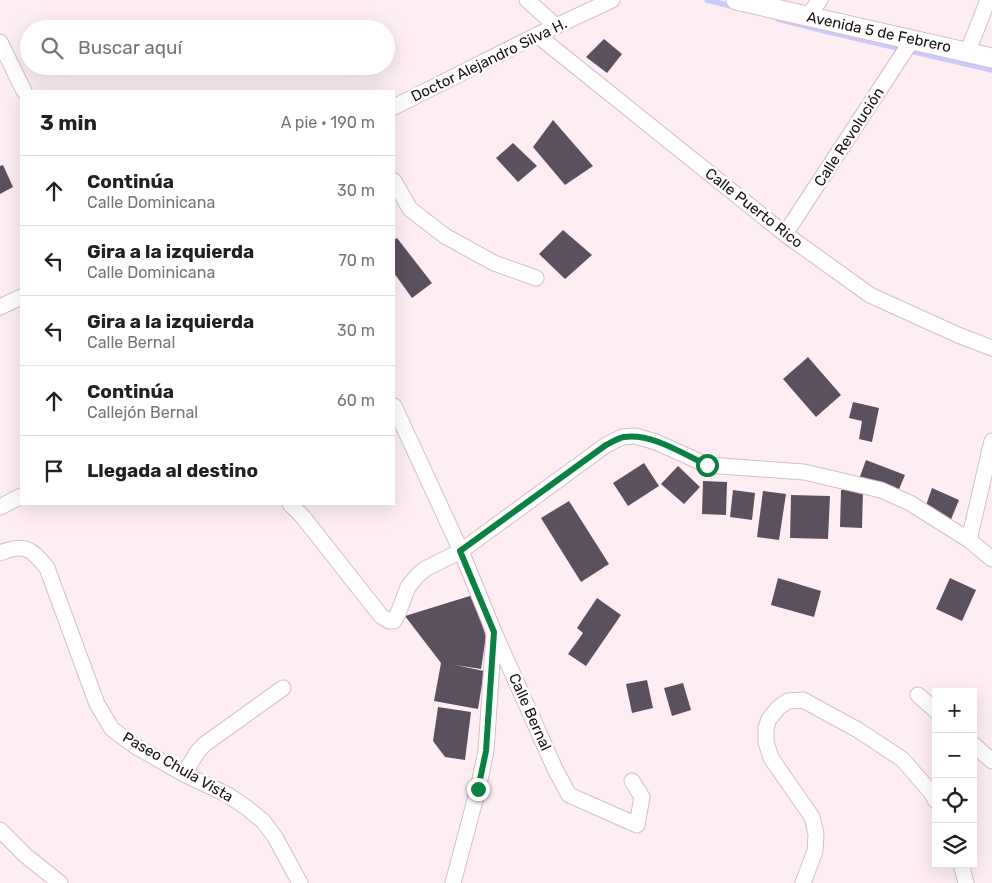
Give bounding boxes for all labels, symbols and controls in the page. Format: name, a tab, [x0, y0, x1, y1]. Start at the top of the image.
street label: Avenida 5 de Febrero	[805, 8, 953, 56]
street label: Doctor Alejandro Silva H.	[408, 14, 570, 106]
search box	[20, 20, 395, 75]
icon: search	[38, 34, 66, 62]
text: Buscar aquí	[78, 36, 182, 59]
street label: Calle Revolución	[810, 84, 888, 190]
text: 3 min	[40, 110, 97, 135]
text: A pie · 190 m	[281, 113, 375, 132]
street label: Calle Puerto Rico	[702, 164, 806, 252]
text: Continúa	[87, 170, 174, 193]
icon: ahead	[40, 177, 68, 205]
text: 30 m	[337, 181, 375, 200]
text: Calle Dominicana	[87, 193, 215, 212]
text: Gira a la izquierda	[87, 240, 254, 263]
icon: left	[40, 247, 68, 275]
text: 70 m	[338, 251, 375, 270]
text: Calle Dominicana	[87, 263, 215, 282]
text: Gira a la izquierda	[87, 310, 254, 333]
icon: left	[40, 317, 68, 345]
text: 30 m	[337, 321, 375, 340]
text: Calle Bernal	[87, 333, 175, 352]
text: Continúa	[87, 380, 174, 403]
icon: ahead	[40, 387, 68, 415]
text: 60 m	[337, 391, 375, 410]
text: Callejón Bernal	[87, 403, 198, 422]
route start	[696, 454, 719, 477]
icon: arrive	[40, 457, 68, 485]
text: Llegada al destino	[87, 459, 258, 482]
street label: Calle Bernal	[505, 671, 555, 753]
map controls	[932, 688, 977, 868]
button: +	[932, 688, 977, 733]
street label: Paseo Chula Vista	[120, 728, 236, 806]
button: −	[932, 733, 977, 778]
route end	[467, 778, 490, 801]
button: locate	[932, 778, 977, 823]
button: layers	[932, 823, 977, 868]

